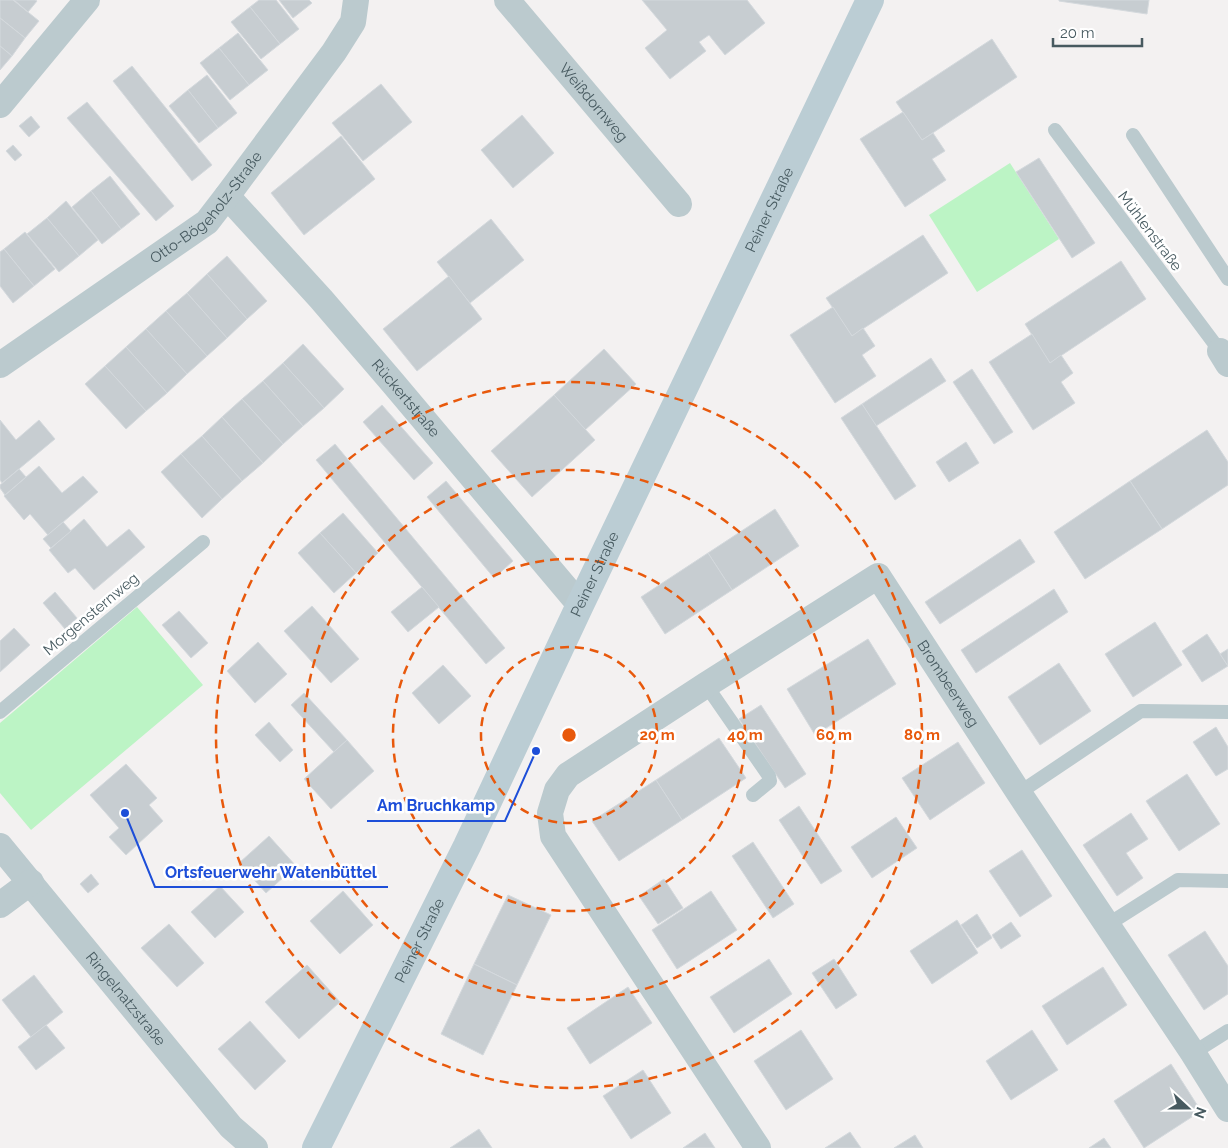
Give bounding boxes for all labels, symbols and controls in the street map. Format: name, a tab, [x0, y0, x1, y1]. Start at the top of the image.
scale bar	[1053, 15, 1142, 47]
text: 20 m	[1060, 24, 1095, 42]
street label: Weißdornweg	[555, 59, 632, 145]
street label: Otto-Bögeholz-Straße	[147, 148, 266, 268]
street label: Peiner Straße	[741, 164, 798, 255]
street label: Mühlenstraße	[1114, 188, 1186, 275]
street label: Rückertstraße	[368, 356, 444, 441]
street label: Peiner Straße	[567, 529, 623, 620]
street label: Morgensternweg	[40, 569, 142, 659]
street label: Brombeerweg	[913, 637, 983, 731]
centre of rings	[560, 726, 578, 744]
text: 20 m	[639, 726, 675, 744]
text: 40 m	[727, 726, 763, 744]
text: 60 m	[816, 726, 852, 744]
text: 80 m	[904, 726, 940, 744]
callout: Am Bruchkamp	[367, 790, 505, 821]
text: Am Bruchkamp	[377, 796, 495, 815]
callout: Ortsfeuerwehr Watenbüttel	[155, 856, 388, 887]
text: Ortsfeuerwehr Watenbüttel	[165, 863, 378, 882]
street label: Peiner Straße	[391, 895, 448, 986]
street label: Ringelnatzstraße	[82, 948, 170, 1050]
north arrow	[1163, 1083, 1213, 1133]
text: N	[1191, 1105, 1210, 1121]

